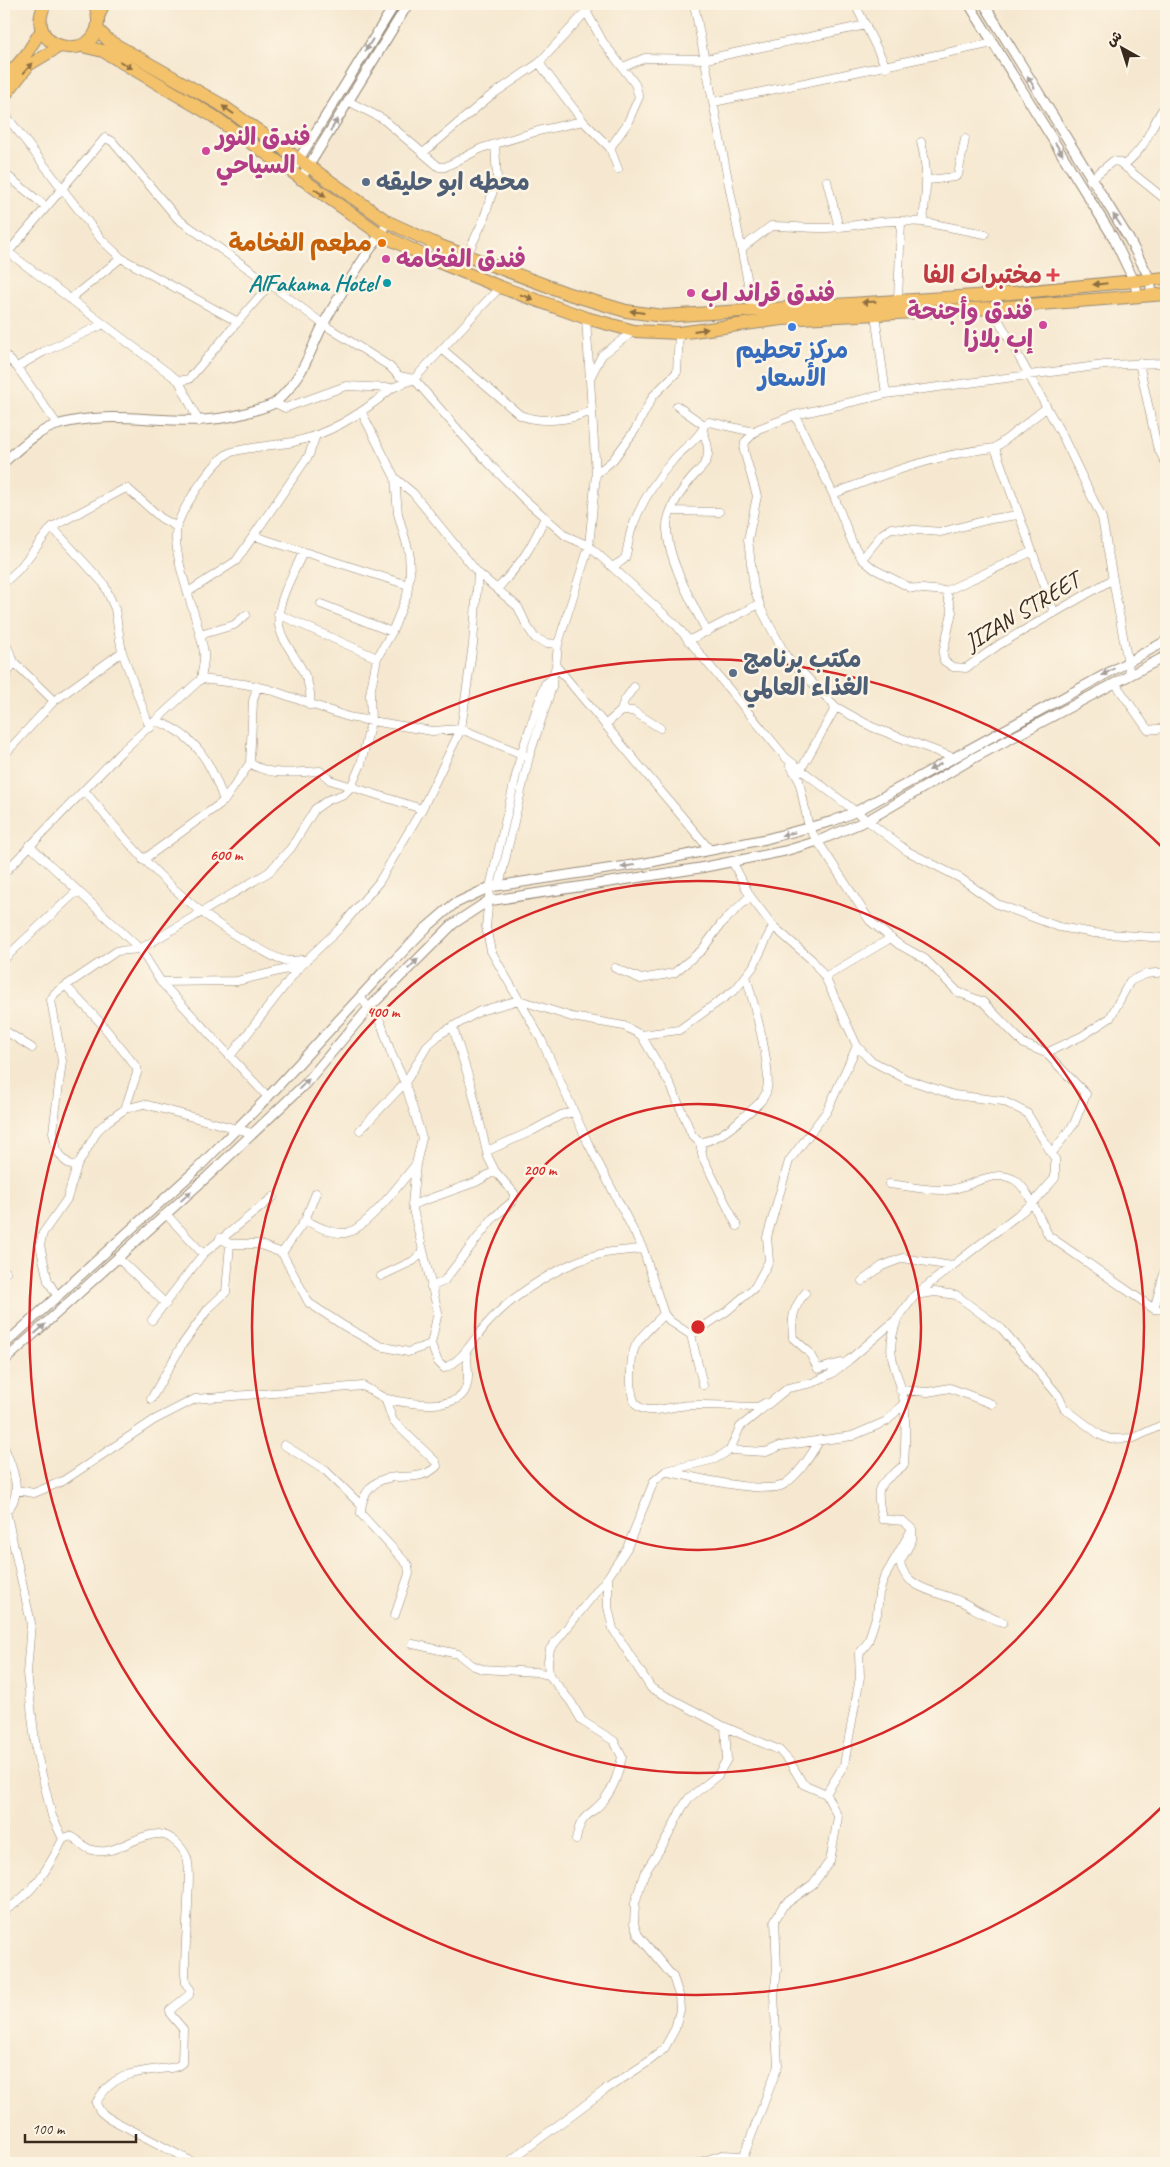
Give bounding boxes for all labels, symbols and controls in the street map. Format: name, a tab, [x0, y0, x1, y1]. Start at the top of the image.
north arrow	[1098, 22, 1148, 72]
text: ش	[1103, 27, 1125, 50]
one-way arrow	[364, 39, 374, 52]
one-way arrow	[119, 61, 134, 69]
one-way arrow	[22, 62, 34, 74]
one-way arrow	[1027, 76, 1036, 89]
one-way arrow	[221, 105, 235, 115]
one-way arrow	[329, 118, 338, 131]
place label: فندق النور السياحي	[214, 122, 311, 186]
one-way arrow	[1055, 143, 1064, 156]
marker: فندق النور السياحي	[200, 145, 212, 157]
place label: محطه ابو حليقه	[376, 167, 530, 197]
marker: محطه ابو حليقه	[360, 176, 372, 188]
one-way arrow	[313, 188, 327, 198]
one-way arrow	[1112, 214, 1122, 227]
place label: مطعم الفخامة	[229, 228, 372, 261]
marker: مطعم الفخامة	[376, 237, 388, 249]
place label: فندق الفخامه	[396, 244, 526, 274]
marker: فندق الفخامه	[380, 253, 392, 265]
place label: مختبرات الفا	[923, 260, 1042, 290]
place label: AlFakama Hotel	[248, 268, 382, 298]
marker: مختبرات الفا	[1046, 268, 1060, 282]
marker: AlFakama Hotel	[381, 277, 393, 289]
place label: فندق قراند اب	[701, 278, 835, 308]
one-way arrow	[1092, 280, 1108, 288]
marker: فندق قراند اب	[685, 287, 697, 299]
one-way arrow	[520, 293, 535, 301]
place label: فندق وأجنحة إب بلازا	[907, 296, 1033, 354]
one-way arrow	[860, 299, 876, 307]
one-way arrow	[628, 308, 644, 316]
marker: فندق وأجنحة إب بلازا	[1037, 319, 1049, 331]
marker: مركز تحطيم الأسعار	[786, 321, 798, 333]
one-way arrow	[693, 326, 709, 334]
place label: مركز تحطيم الأسعار	[736, 335, 848, 393]
street label: JIZAN STREET	[958, 562, 1090, 658]
place label: مكتب برنامج الغذاء العالمي	[743, 644, 869, 708]
marker: مكتب برنامج الغذاء العالمي	[727, 667, 739, 679]
one-way arrow	[1101, 667, 1114, 676]
one-way arrow	[927, 763, 942, 771]
one-way arrow	[780, 830, 795, 838]
text: 600 m	[210, 846, 244, 865]
one-way arrow	[620, 863, 636, 871]
one-way arrow	[407, 958, 419, 970]
text: 400 m	[367, 1003, 401, 1022]
one-way arrow	[298, 1078, 310, 1090]
text: 200 m	[524, 1161, 558, 1180]
one-way arrow	[180, 1190, 192, 1202]
centre of rings	[689, 1318, 707, 1336]
one-way arrow	[33, 1323, 45, 1335]
scale bar	[25, 2112, 136, 2144]
text: 100 m	[32, 2120, 66, 2139]

